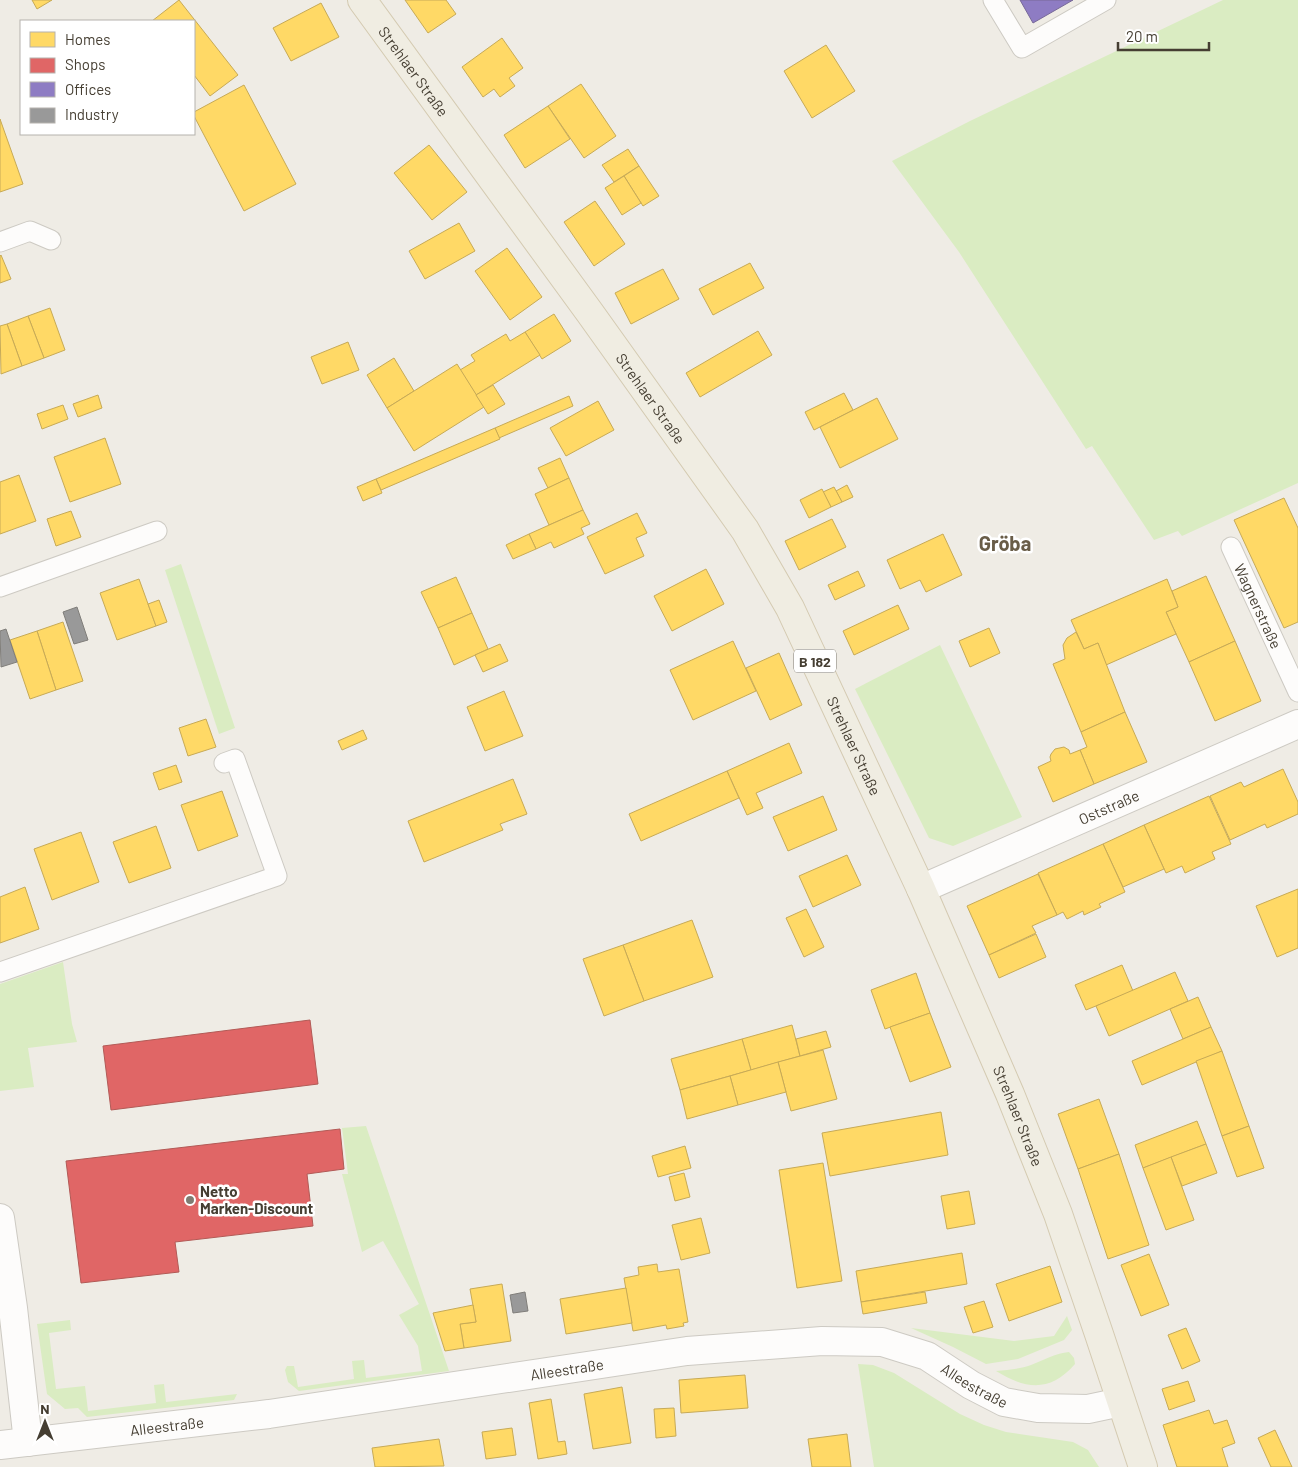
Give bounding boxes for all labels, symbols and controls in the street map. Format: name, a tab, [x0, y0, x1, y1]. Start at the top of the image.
legend	[20, 20, 195, 135]
scale bar	[1118, 20, 1209, 52]
street label: Strehlaer Straße	[375, 23, 453, 120]
text: 20 m	[1126, 27, 1158, 45]
text: Homes	[65, 30, 110, 48]
text: Shops	[65, 55, 105, 73]
text: Offices	[65, 80, 111, 98]
text: Industry	[65, 105, 119, 123]
street label: Strehlaer Straße	[612, 349, 689, 447]
district label: Gröba	[979, 531, 1031, 555]
street label: Wagnerstraße	[1231, 561, 1286, 651]
road number: B 182	[794, 649, 836, 672]
street label: Strehlaer Straße	[823, 693, 885, 798]
street label: Oststraße	[1076, 786, 1142, 828]
street label: Strehlaer Straße	[990, 1063, 1047, 1169]
place label: Netto Marken-Discount	[200, 1182, 314, 1217]
marker: Netto Marken-Discount	[184, 1194, 196, 1206]
street label: Alleestraße	[529, 1355, 605, 1384]
street label: Alleestraße	[938, 1359, 1011, 1411]
north arrow	[20, 1397, 70, 1447]
text: N	[40, 1400, 50, 1417]
street label: Alleestraße	[129, 1413, 205, 1439]

